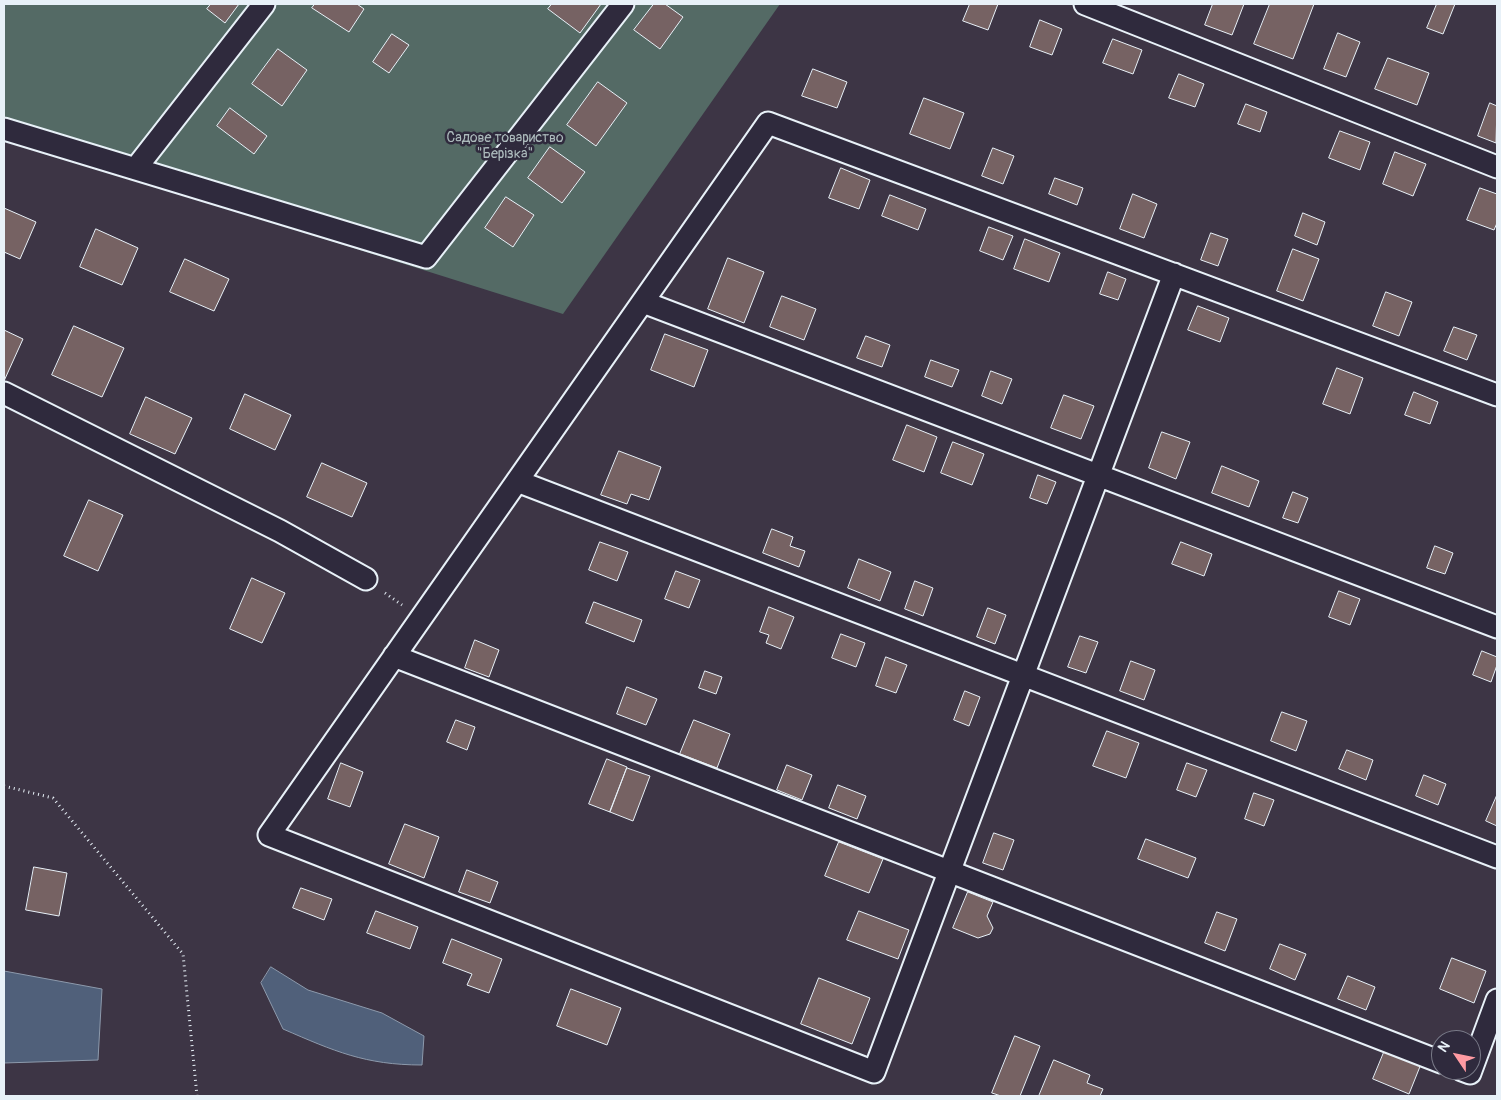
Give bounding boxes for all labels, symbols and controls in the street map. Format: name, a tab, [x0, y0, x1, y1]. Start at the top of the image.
park label: Садове товариство "Берізка"	[447, 130, 563, 162]
north arrow	[1431, 1030, 1481, 1080]
text: N	[1434, 1038, 1454, 1056]

